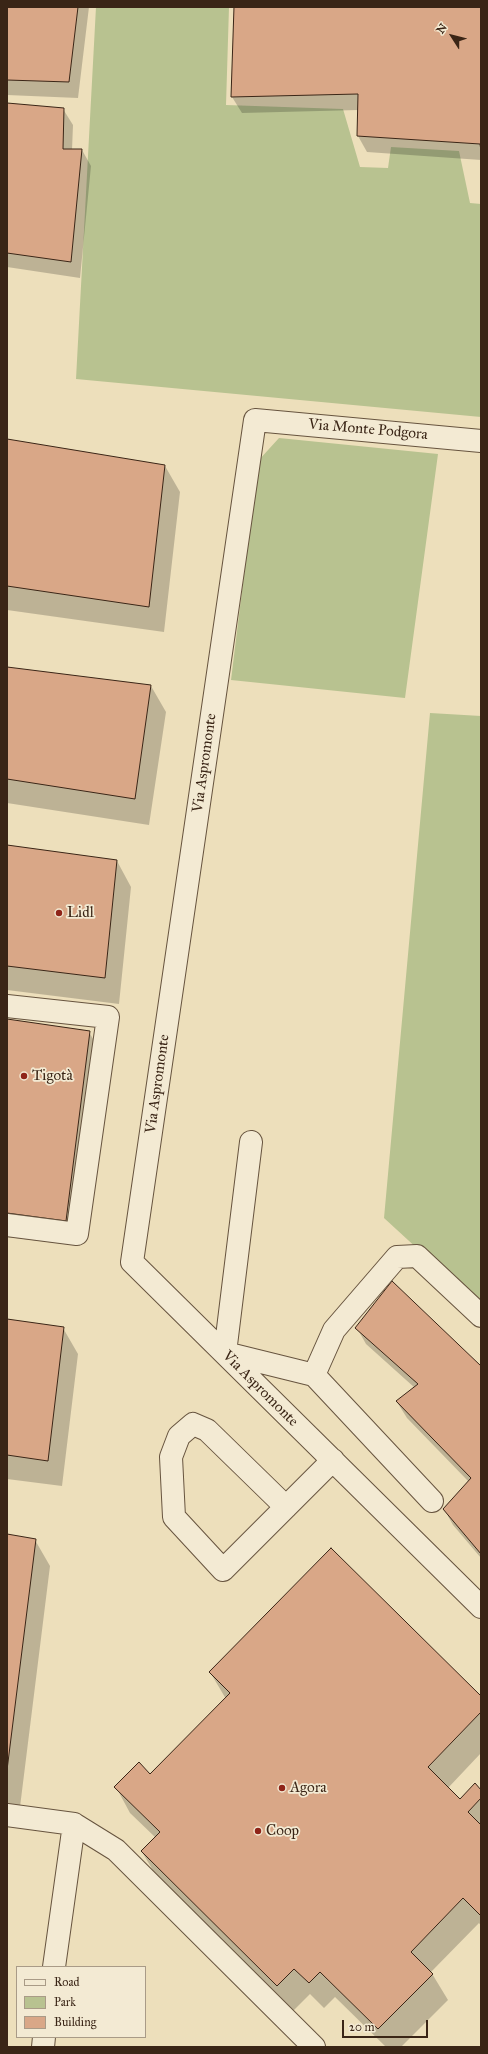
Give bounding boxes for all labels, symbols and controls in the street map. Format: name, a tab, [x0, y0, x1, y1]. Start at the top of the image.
north arrow	[432, 16, 472, 56]
text: N	[434, 21, 450, 36]
street label: Via Monte Podgora	[307, 416, 429, 444]
street label: Via Aspromonte	[189, 712, 221, 814]
place label: Lidl	[67, 904, 94, 922]
marker: Lidl	[54, 908, 64, 918]
street label: Via Aspromonte	[142, 1033, 174, 1135]
place label: Tigotà	[32, 1067, 73, 1085]
marker: Tigotà	[19, 1071, 29, 1081]
street label: Via Aspromonte	[218, 1347, 302, 1431]
place label: Agora	[290, 1779, 327, 1797]
marker: Agora	[277, 1783, 287, 1793]
place label: Coop	[266, 1822, 299, 1840]
marker: Coop	[253, 1826, 263, 1836]
legend	[16, 1966, 146, 2038]
text: Road	[54, 1975, 80, 1989]
text: Park	[54, 1995, 76, 2009]
scale bar	[344, 2012, 430, 2038]
text: Building	[54, 2015, 96, 2029]
text: 20 m	[349, 2020, 375, 2034]

